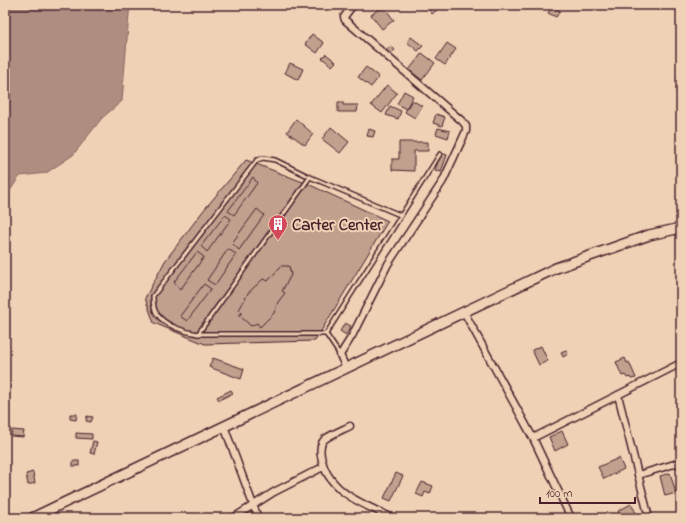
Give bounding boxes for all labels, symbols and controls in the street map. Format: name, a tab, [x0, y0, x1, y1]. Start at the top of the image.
building icon: Carter Center	[267, 213, 289, 241]
place label: Carter Center	[292, 213, 383, 238]
scale bar	[540, 479, 635, 505]
text: 100 m	[546, 485, 573, 503]

